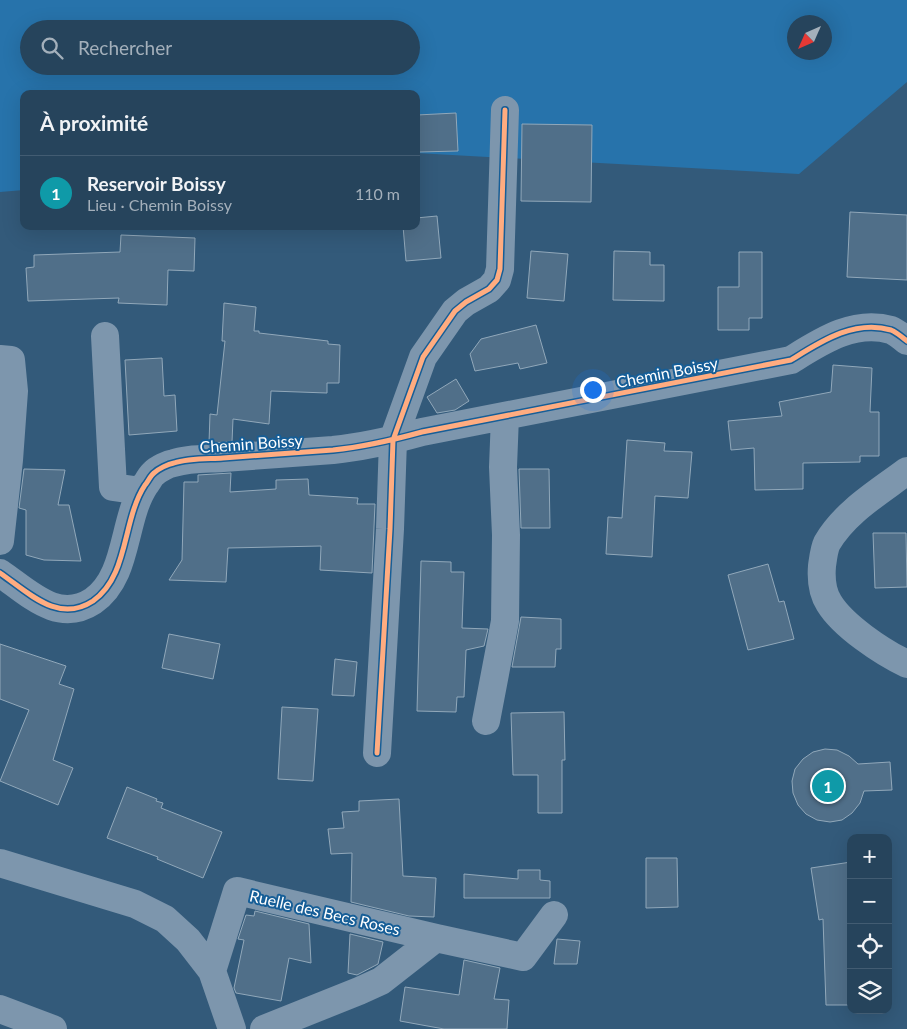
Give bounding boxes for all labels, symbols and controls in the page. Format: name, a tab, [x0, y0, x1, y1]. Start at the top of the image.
north arrow	[787, 15, 832, 60]
search box	[20, 20, 420, 75]
icon: search	[38, 34, 66, 62]
text: Rechercher	[78, 36, 172, 59]
text: À proximité	[40, 110, 148, 135]
text: Reservoir Boissy	[87, 172, 226, 195]
text: 1	[51, 184, 61, 203]
text: 110 m	[355, 184, 400, 203]
text: Lieu · Chemin Boissy	[87, 195, 232, 214]
street label: Chemin Boissy	[615, 353, 720, 391]
your location	[580, 377, 606, 403]
street label: Chemin Boissy	[199, 430, 304, 456]
pin: 1	[812, 767, 844, 805]
map controls	[847, 834, 892, 1014]
button: +	[847, 834, 892, 879]
button: −	[847, 879, 892, 924]
street label: Ruelle des Becs Roses	[248, 885, 402, 939]
button: locate	[847, 924, 892, 969]
button: layers	[847, 969, 892, 1014]

